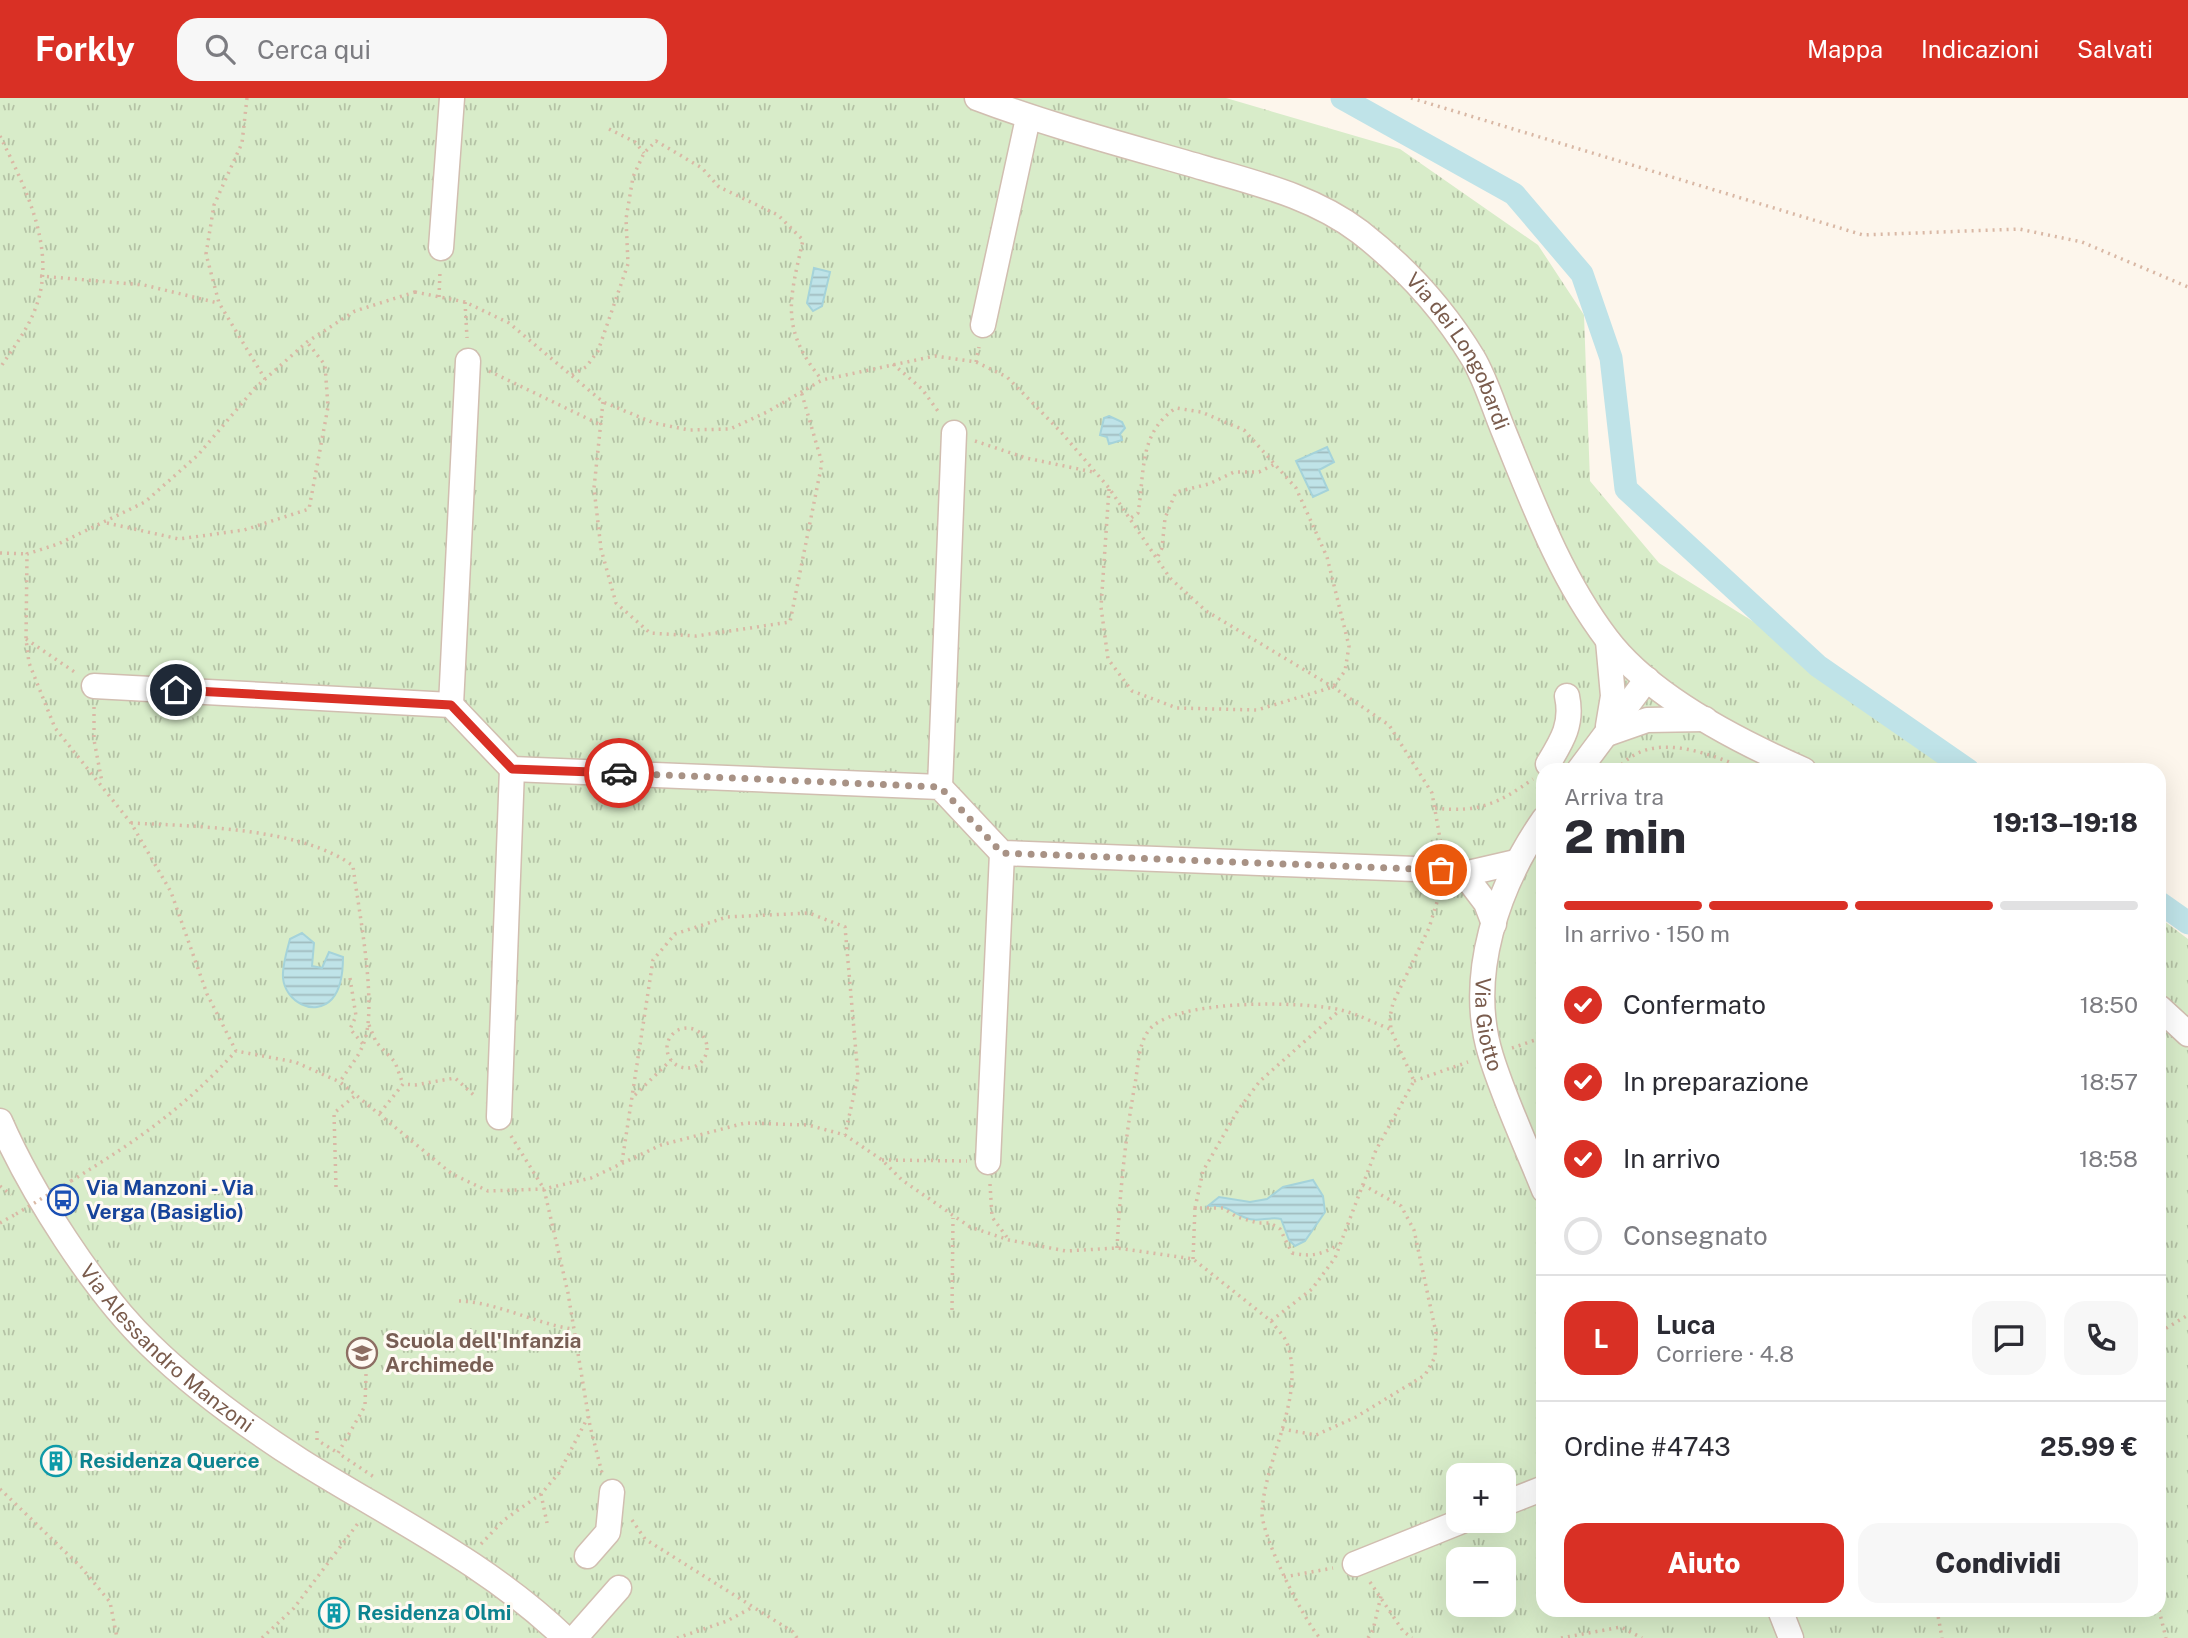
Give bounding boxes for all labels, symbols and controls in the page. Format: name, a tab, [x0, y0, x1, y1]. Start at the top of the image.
search box	[177, 18, 667, 81]
text: Forkly	[35, 30, 135, 68]
icon: search	[201, 30, 239, 68]
text: Cerca qui	[257, 34, 371, 65]
text: Mappa	[1807, 35, 1883, 63]
text: Indicazioni	[1921, 35, 2039, 63]
text: Salvati	[2077, 35, 2153, 63]
street label: Via dei Longobardi	[1401, 267, 1515, 433]
pin	[146, 660, 206, 720]
icon: home	[157, 671, 195, 709]
courier	[584, 738, 654, 808]
icon: car	[600, 754, 638, 792]
text: Arriva tra	[1564, 783, 1664, 810]
text: 19:13–19:18	[1993, 807, 2138, 838]
text: 2 min	[1564, 809, 1686, 863]
pin	[1411, 840, 1471, 900]
icon: bag	[1422, 851, 1460, 889]
text: In arrivo · 150 m	[1564, 920, 1730, 947]
street label: Via Giotto	[1470, 977, 1508, 1074]
icon: check	[1564, 986, 1602, 1024]
text: Confermato	[1623, 989, 1766, 1020]
text: 18:50	[2080, 991, 2138, 1018]
icon: check	[1564, 1063, 1602, 1101]
text: In preparazione	[1623, 1066, 1809, 1097]
text: 18:57	[2080, 1068, 2138, 1095]
icon: check	[1564, 1140, 1602, 1178]
text: In arrivo	[1623, 1143, 1720, 1174]
text: 18:58	[2079, 1145, 2138, 1172]
place label: Via Manzoni - Via Verga (Basiglio)	[86, 1175, 254, 1224]
bus stop icon: Via Manzoni - Via Verga (Basiglio)	[46, 1183, 80, 1217]
text: Consegnato	[1623, 1220, 1768, 1251]
street label: Via Alessandro Manzoni	[75, 1259, 258, 1437]
button: chat	[1972, 1301, 2046, 1375]
button: phone	[2064, 1301, 2138, 1375]
text: Luca	[1656, 1309, 1716, 1340]
text: L	[1593, 1323, 1609, 1354]
place label: Scuola dell'Infanzia Archimede	[385, 1328, 581, 1377]
school or university icon: Scuola dell'Infanzia Archimede	[345, 1336, 379, 1370]
text: Corriere · 4.8	[1656, 1340, 1794, 1367]
text: Ordine #4743	[1564, 1431, 1731, 1462]
text: 25.99 €	[2040, 1431, 2138, 1462]
building icon: Residenza Querce	[39, 1444, 73, 1478]
place label: Residenza Querce	[79, 1448, 260, 1473]
map controls	[1446, 1463, 1516, 1617]
button: +	[1446, 1463, 1516, 1533]
button: Aiuto	[1564, 1523, 1844, 1603]
button: Condividi	[1858, 1523, 2138, 1603]
button: −	[1446, 1547, 1516, 1617]
building icon: Residenza Olmi	[317, 1596, 351, 1630]
place label: Residenza Olmi	[357, 1600, 511, 1625]

